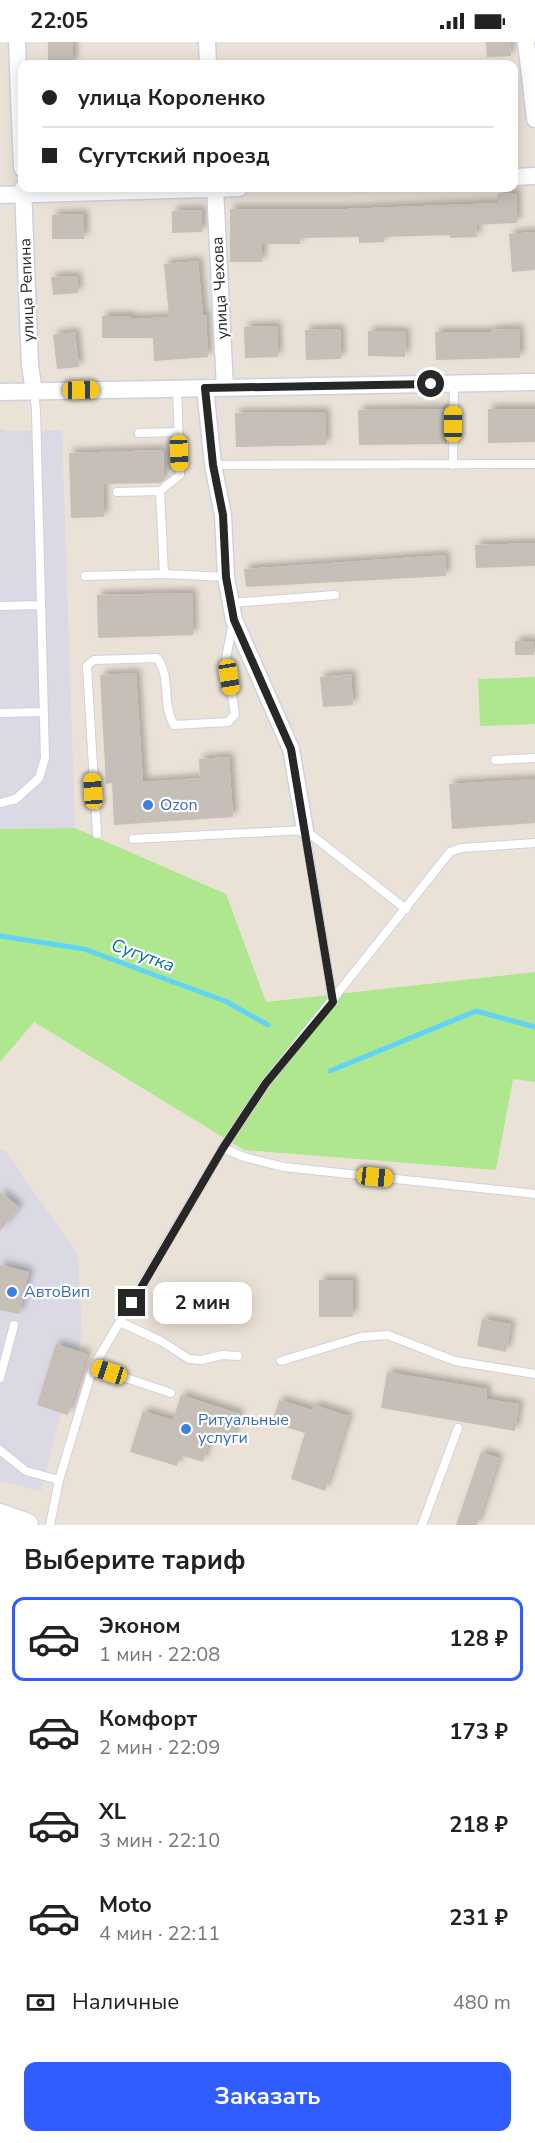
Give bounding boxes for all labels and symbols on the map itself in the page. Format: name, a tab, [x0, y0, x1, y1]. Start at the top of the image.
street label: улица Чехова	[206, 236, 234, 340]
street label: улица Репина	[14, 238, 40, 342]
route start	[417, 370, 444, 397]
car	[63, 381, 99, 399]
car	[444, 406, 462, 442]
car	[169, 435, 189, 471]
car	[217, 658, 241, 696]
car	[83, 772, 103, 810]
place label: Ozon	[160, 794, 198, 816]
marker: Ozon	[141, 798, 155, 812]
water label: Сугутка	[108, 932, 178, 978]
car	[356, 1166, 394, 1188]
place label: АвтоВип	[24, 1281, 90, 1303]
callout: 2 мин	[153, 1282, 252, 1324]
marker: АвтоВип	[5, 1285, 19, 1299]
route end	[118, 1289, 145, 1316]
car	[89, 1358, 129, 1386]
place label: Ритуальные услуги	[198, 1409, 289, 1449]
marker: Ритуальные услуги	[179, 1422, 193, 1436]

